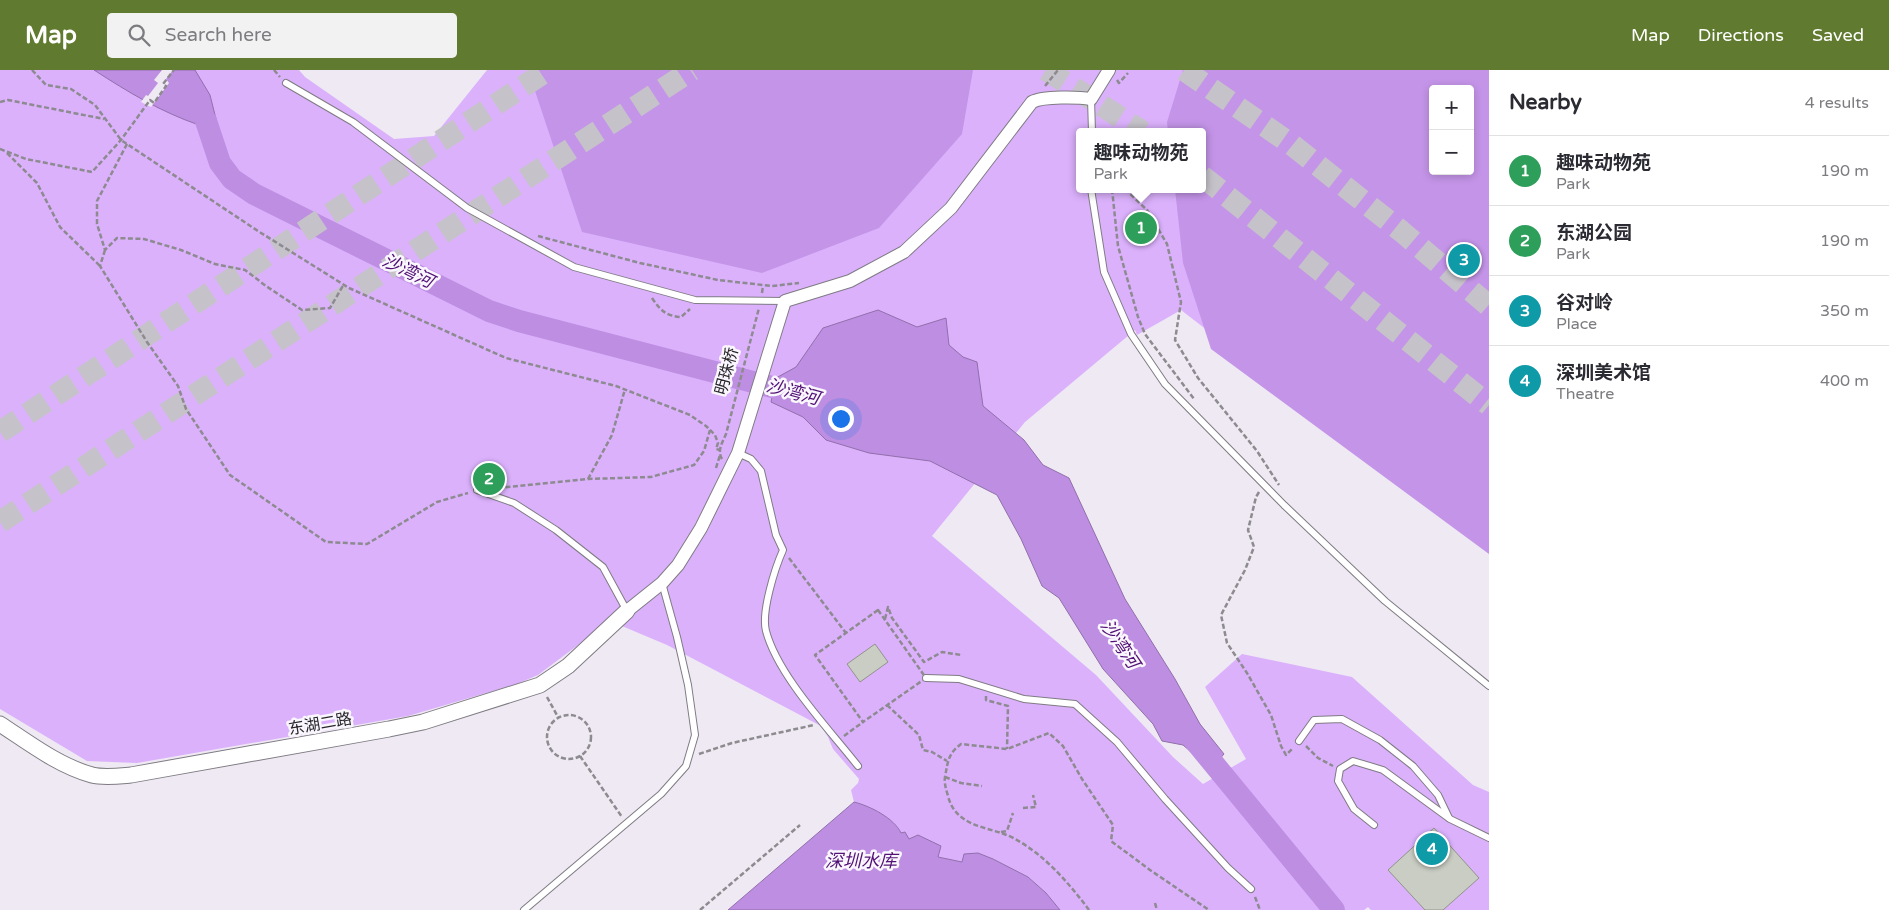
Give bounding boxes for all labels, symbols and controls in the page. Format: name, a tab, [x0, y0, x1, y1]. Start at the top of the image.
search box	[107, 13, 457, 58]
text: Map	[25, 21, 77, 50]
icon: search	[125, 21, 153, 49]
text: Search here	[165, 24, 272, 46]
text: Map	[1631, 24, 1670, 46]
text: Directions	[1698, 24, 1784, 46]
text: Saved	[1812, 24, 1864, 46]
map controls	[1429, 85, 1474, 175]
button: +	[1429, 85, 1474, 130]
text: Nearby	[1509, 90, 1582, 115]
text: 4 results	[1805, 93, 1869, 113]
popup	[1076, 128, 1206, 193]
button: −	[1429, 130, 1474, 175]
text: 趣味动物苑	[1093, 142, 1189, 164]
text: 趣味动物苑	[1556, 152, 1651, 174]
text: 1	[1520, 161, 1530, 181]
text: 190 m	[1820, 161, 1869, 181]
text: Park	[1093, 164, 1128, 184]
text: Park	[1556, 174, 1590, 194]
pin: 1	[1125, 209, 1157, 247]
text: 东湖公园	[1556, 222, 1632, 244]
text: 2	[1520, 231, 1530, 251]
text: 190 m	[1820, 231, 1869, 251]
pin: 3	[1448, 241, 1480, 279]
text: Park	[1556, 244, 1590, 264]
water label: 沙湾河	[379, 249, 440, 294]
text: 谷对岭	[1556, 292, 1613, 314]
text: 3	[1520, 301, 1530, 321]
text: 350 m	[1820, 301, 1869, 321]
text: Place	[1556, 314, 1597, 334]
street label: 明珠桥	[711, 345, 743, 397]
text: 深圳美术馆	[1556, 362, 1651, 384]
text: 4	[1520, 371, 1530, 391]
text: 400 m	[1820, 371, 1869, 391]
water label: 沙湾河	[764, 374, 825, 410]
text: Theatre	[1556, 384, 1614, 404]
your location	[828, 406, 854, 432]
pin: 2	[473, 460, 505, 498]
water label: 沙湾河	[1096, 615, 1146, 675]
street label: 东湖二路	[287, 709, 353, 739]
pin: 4	[1416, 830, 1448, 868]
water label: 深圳水库	[825, 850, 900, 872]

